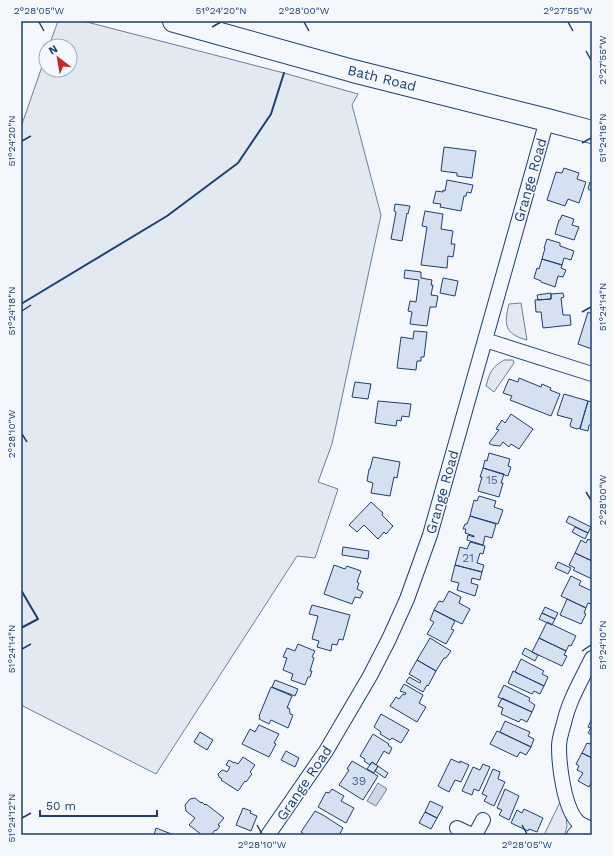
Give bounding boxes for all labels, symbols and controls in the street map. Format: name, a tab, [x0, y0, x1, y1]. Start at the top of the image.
text: 2°28'05"W	[14, 5, 65, 16]
text: 51°24'20"N	[195, 5, 247, 16]
text: 2°28'00"W	[279, 5, 330, 16]
text: 2°27'55"W	[543, 5, 593, 16]
text: 2°27'55"W	[597, 35, 608, 85]
north arrow	[38, 38, 78, 78]
text: N	[46, 42, 60, 58]
street label: Bath Road	[346, 62, 418, 94]
text: 51°24'16"N	[597, 113, 608, 163]
text: 51°24'20"N	[6, 115, 17, 167]
street label: Grange Road	[510, 136, 550, 224]
text: 51°24'14"N	[597, 283, 608, 331]
text: 51°24'18"N	[6, 286, 17, 336]
text: 2°28'10"W	[6, 409, 17, 458]
street label: Grange Road	[422, 448, 462, 536]
house number: 15	[486, 473, 498, 487]
text: 2°28'00"W	[597, 474, 608, 525]
house number: 21	[462, 551, 474, 565]
text: 51°24'10"N	[597, 620, 608, 670]
text: 51°24'14"N	[6, 625, 17, 673]
street label: Grange Road	[273, 743, 335, 823]
house number: 39	[352, 774, 366, 788]
scale bar	[40, 792, 157, 818]
text: 51°24'12"N	[6, 794, 17, 842]
text: 50 m	[46, 799, 76, 813]
text: 2°28'10"W	[238, 839, 287, 850]
text: 2°28'05"W	[502, 839, 553, 850]

